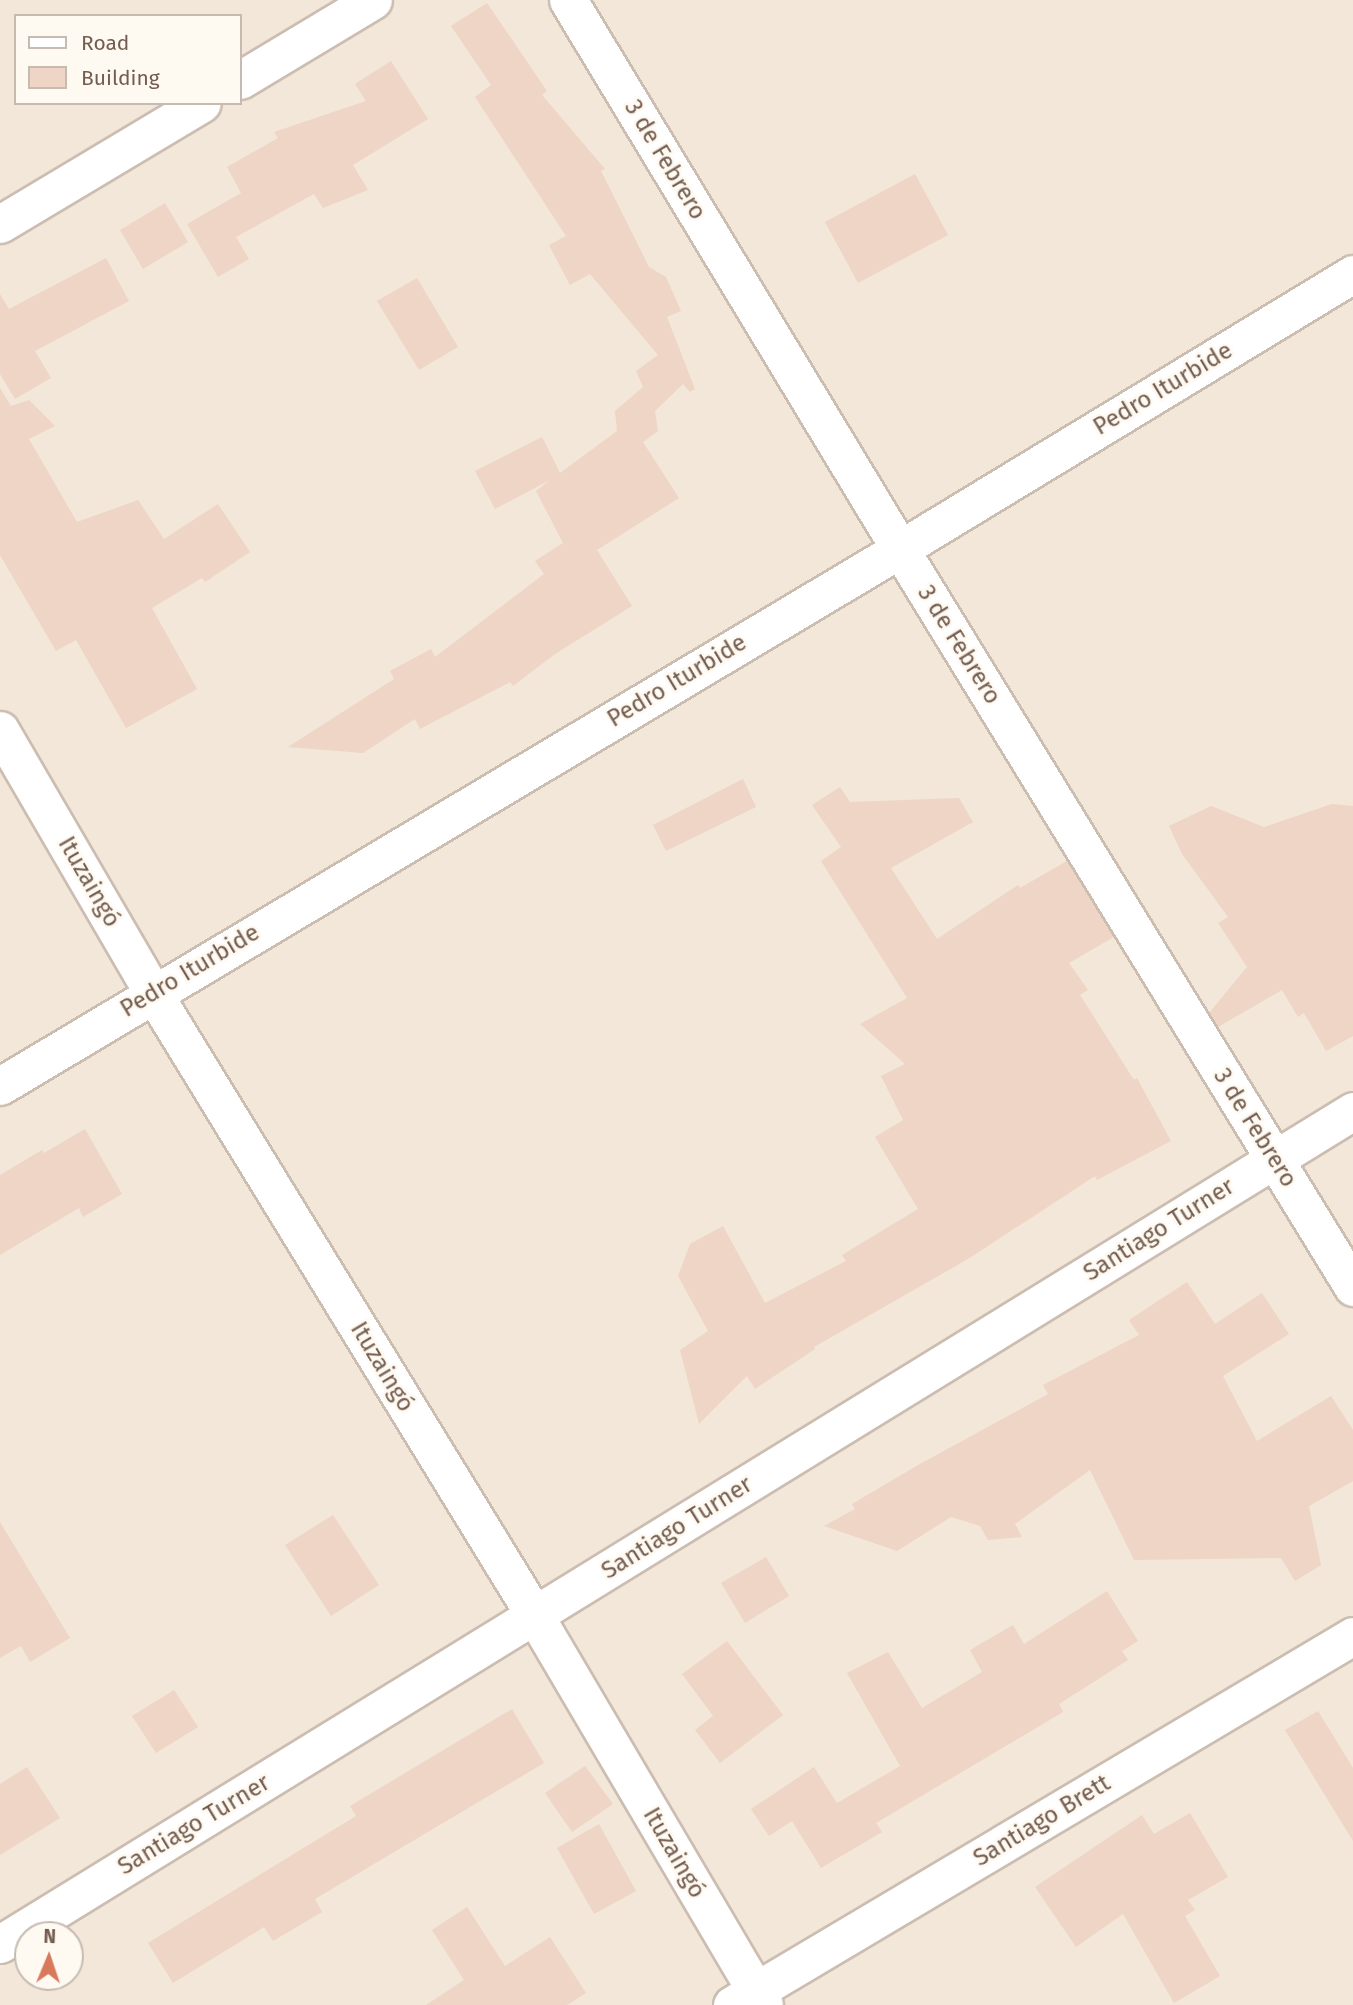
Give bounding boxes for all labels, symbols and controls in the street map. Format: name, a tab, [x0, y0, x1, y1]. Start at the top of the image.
legend	[14, 14, 242, 105]
text: Road	[81, 30, 129, 56]
text: Building	[81, 65, 160, 91]
street label: 3 de Febrero	[618, 95, 712, 225]
street label: Pedro Iturbide	[1088, 336, 1238, 442]
street label: 3 de Febrero	[911, 580, 1007, 710]
street label: Pedro Iturbide	[602, 628, 752, 734]
street label: Ituzaingó	[52, 832, 126, 932]
street label: Pedro Iturbide	[115, 918, 265, 1024]
street label: 3 de Febrero	[1207, 1063, 1303, 1193]
street label: Santiago Turner	[1078, 1172, 1240, 1288]
street label: Ituzaingó	[344, 1317, 420, 1417]
street label: Santiago Turner	[596, 1470, 758, 1586]
street label: Santiago Turner	[113, 1768, 275, 1882]
street label: Santiago Brett	[968, 1769, 1116, 1873]
street label: Ituzaingó	[637, 1803, 711, 1903]
north arrow	[14, 1921, 84, 1991]
text: N	[43, 1925, 56, 1948]

